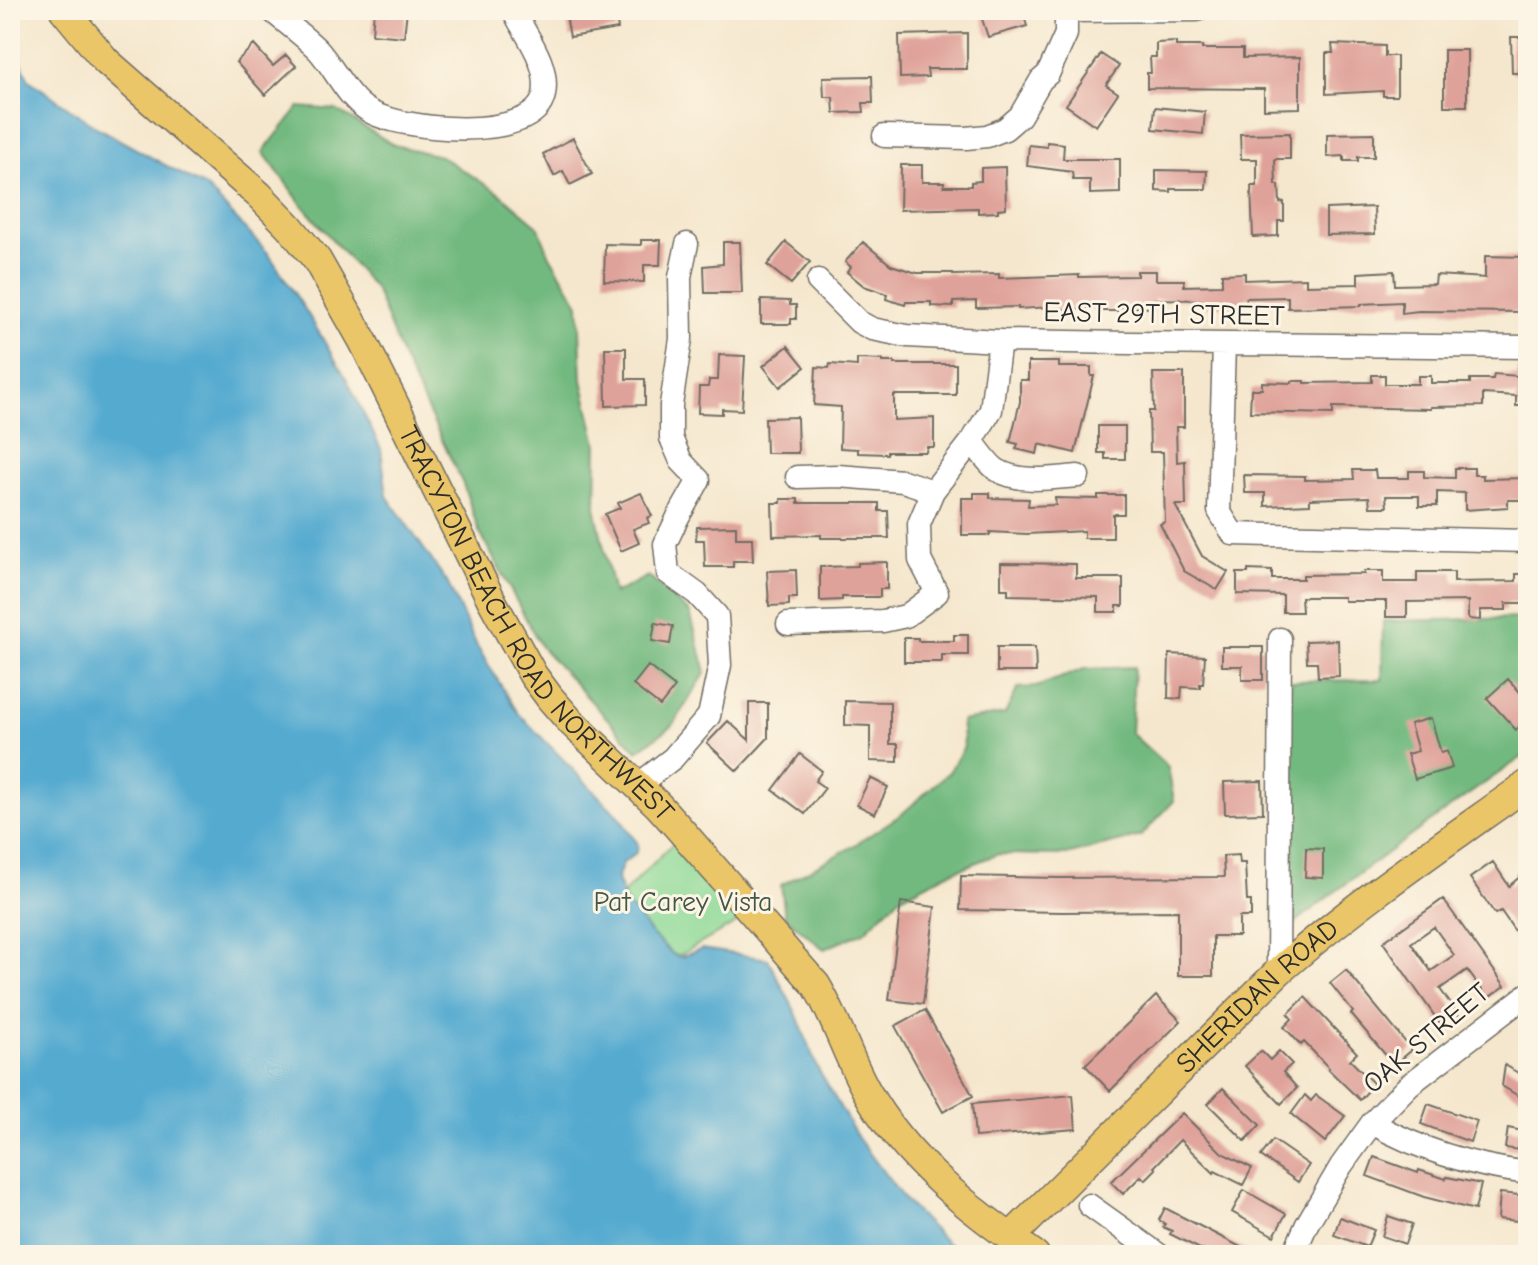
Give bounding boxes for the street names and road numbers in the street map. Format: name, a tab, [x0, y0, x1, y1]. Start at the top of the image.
street label: EAST 29TH STREET	[1043, 296, 1285, 332]
street label: TRACYTON BEACH ROAD NORTHWEST	[392, 421, 681, 828]
street label: SHERIDAN ROAD	[1170, 912, 1345, 1080]
street label: OAK STREET	[1357, 976, 1496, 1100]

